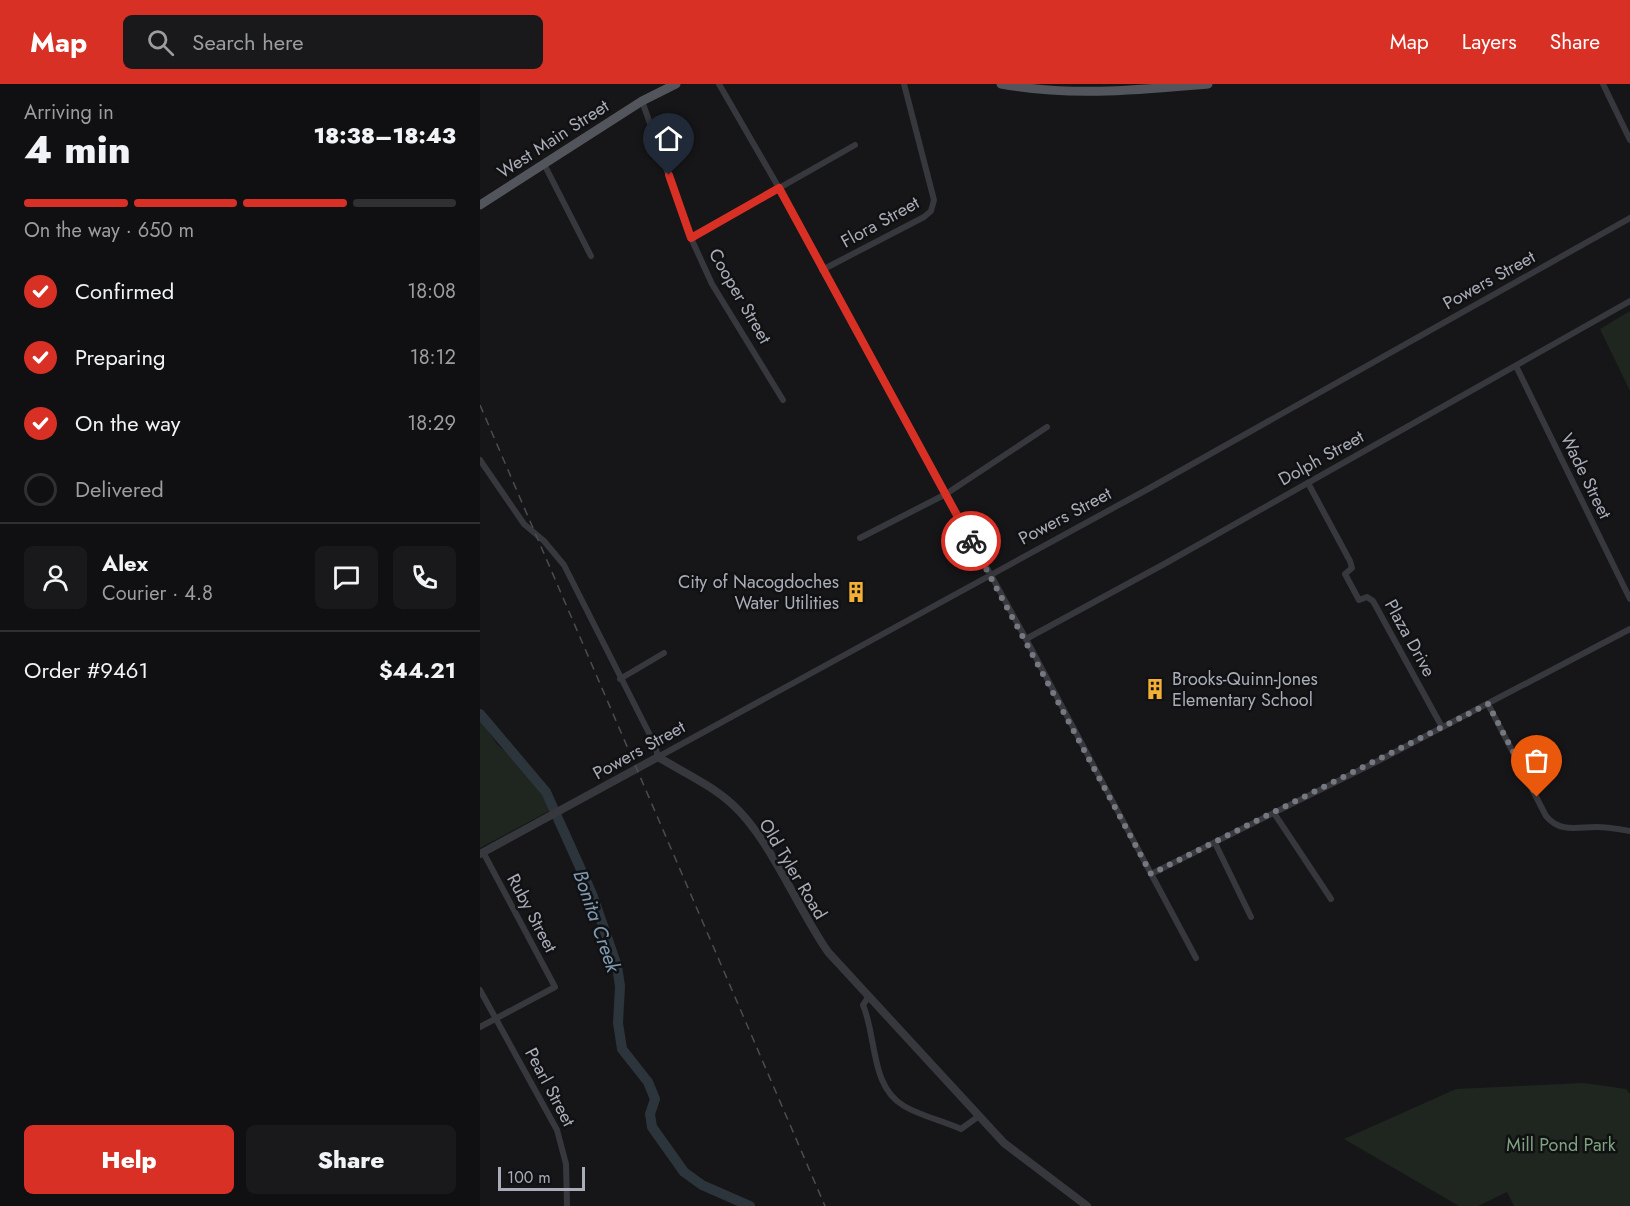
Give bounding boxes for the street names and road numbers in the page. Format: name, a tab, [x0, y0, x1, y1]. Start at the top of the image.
street label: West Main Street	[492, 93, 614, 185]
street label: Flora Street	[836, 189, 925, 254]
street label: Cooper Street	[702, 244, 778, 349]
street label: Powers Street	[1438, 244, 1540, 316]
street label: Dolph Street	[1273, 423, 1369, 492]
street label: Wade Street	[1554, 429, 1618, 524]
street label: Powers Street	[1014, 480, 1117, 551]
street label: Plaza Drive	[1378, 595, 1442, 681]
street label: Powers Street	[588, 714, 690, 786]
street label: Old Tyler Road	[753, 814, 833, 924]
street label: Ruby Street	[500, 869, 564, 958]
street label: Pearl Street	[518, 1043, 582, 1132]

